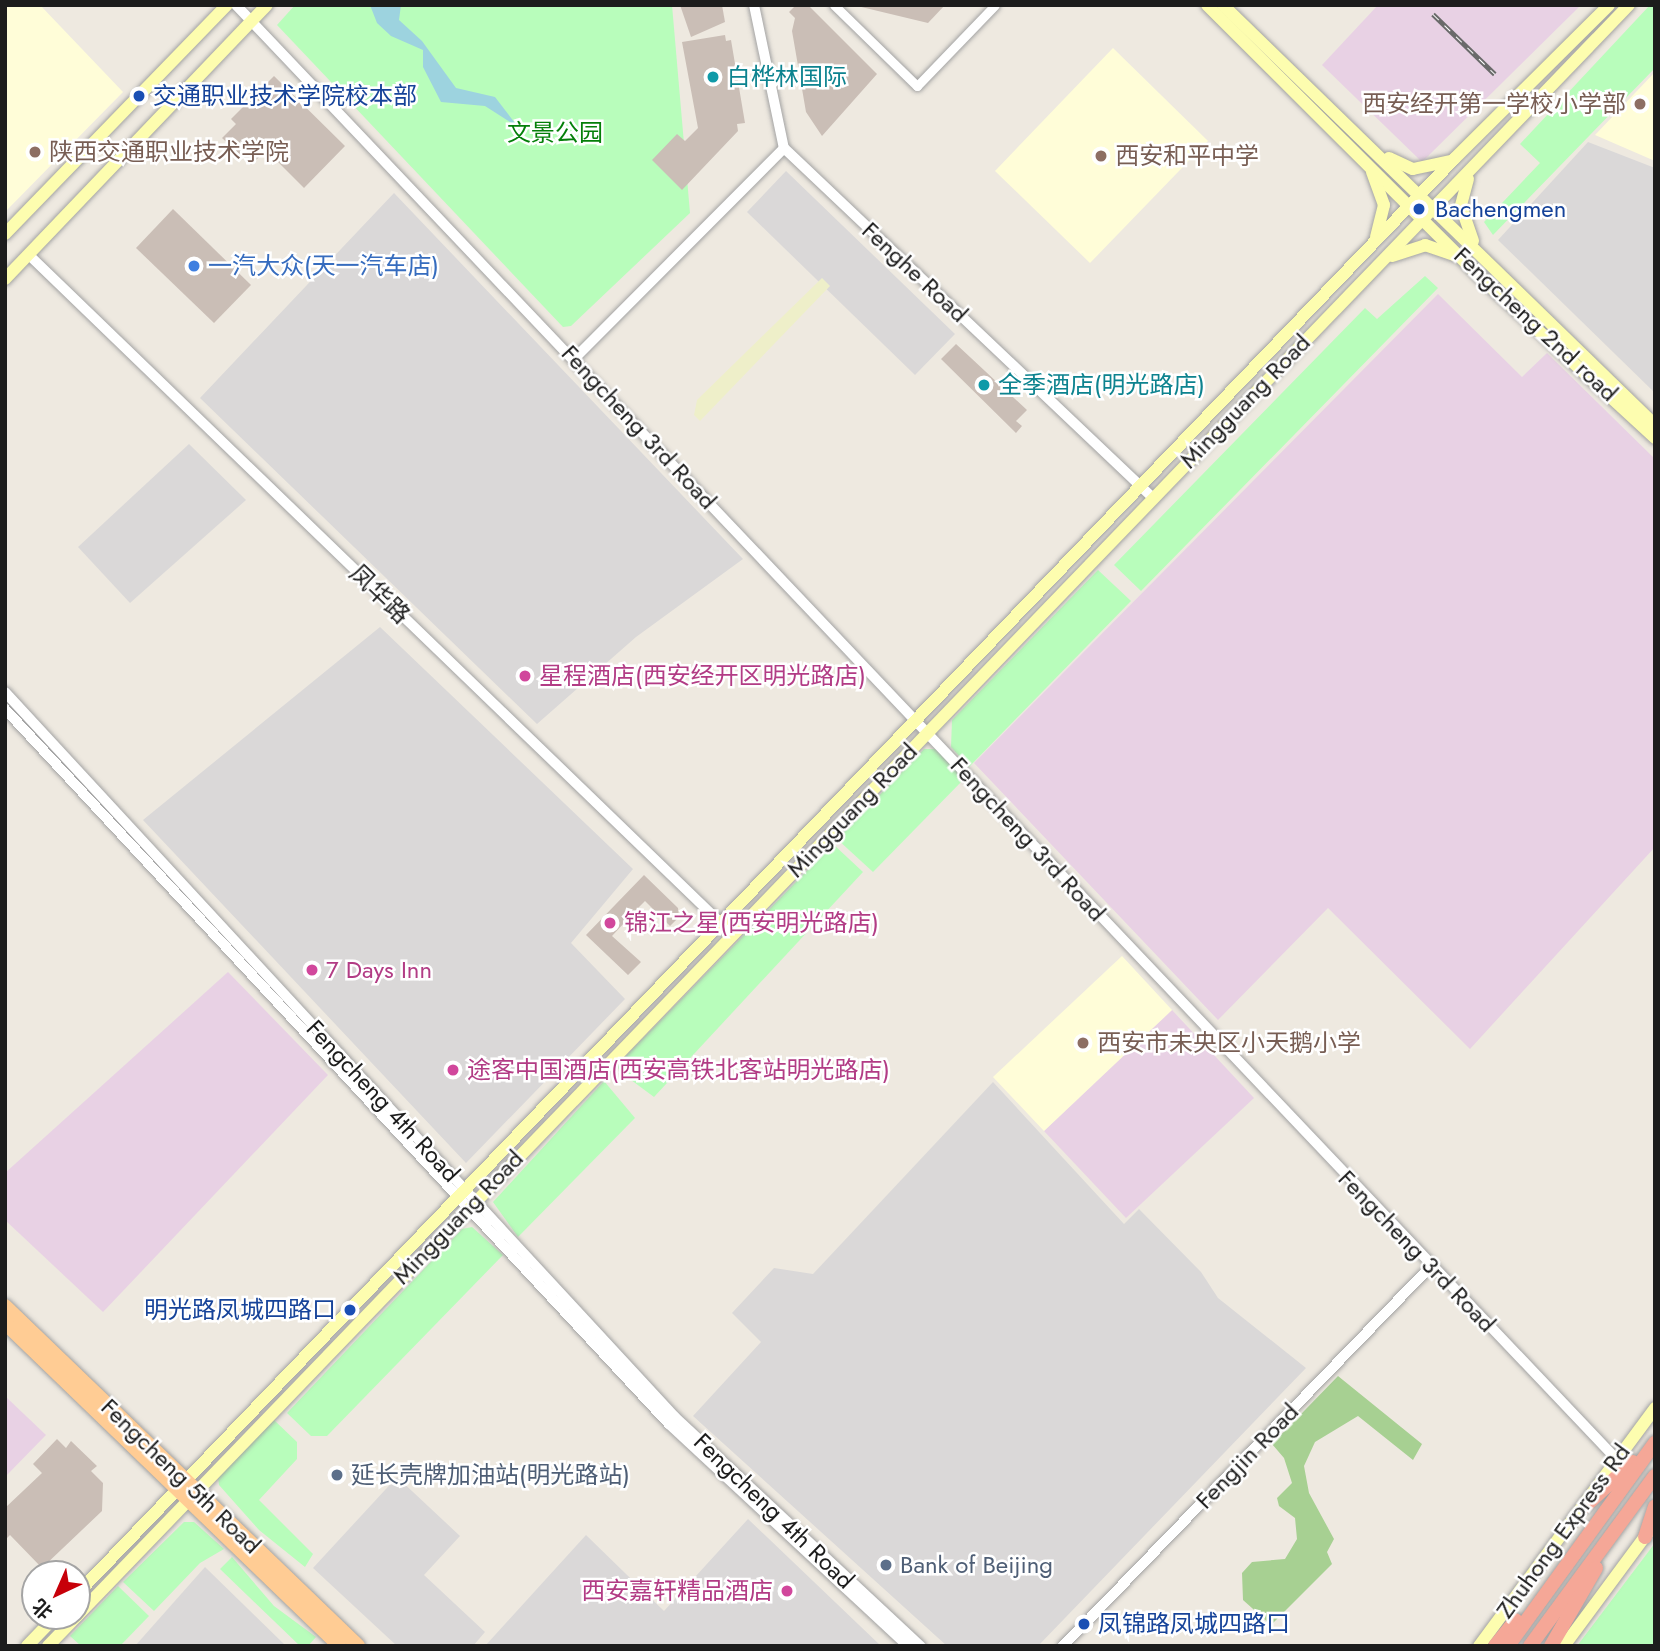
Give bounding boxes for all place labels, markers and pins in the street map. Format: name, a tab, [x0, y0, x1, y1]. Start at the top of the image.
place label: 白桦林国际	[727, 63, 847, 91]
marker: 白桦林国际	[705, 69, 721, 85]
place label: 交通职业技术学院校本部	[153, 82, 417, 110]
marker: 交通职业技术学院校本部	[131, 88, 147, 104]
place label: 西安经开第一学校小学部	[1362, 90, 1626, 118]
marker: 西安经开第一学校小学部	[1632, 96, 1648, 112]
place label: 陕西交通职业技术学院	[49, 138, 289, 166]
place label: 西安和平中学	[1115, 142, 1259, 170]
marker: 陕西交通职业技术学院	[27, 144, 43, 160]
marker: 西安和平中学	[1093, 148, 1109, 164]
place label: Bachengmen	[1435, 195, 1566, 223]
marker: Bachengmen	[1409, 199, 1429, 219]
place label: 一汽大众(天一汽车店)	[208, 252, 439, 280]
marker: 一汽大众(天一汽车店)	[186, 258, 202, 274]
place label: 全季酒店(明光路店)	[998, 371, 1205, 399]
marker: 全季酒店(明光路店)	[976, 377, 992, 393]
place label: 星程酒店(西安经开区明光路店)	[539, 662, 866, 690]
marker: 星程酒店(西安经开区明光路店)	[517, 668, 533, 684]
place label: 锦江之星(西安明光路店)	[624, 909, 879, 937]
marker: 锦江之星(西安明光路店)	[602, 915, 618, 931]
place label: 7 Days Inn	[326, 956, 432, 984]
marker: 7 Days Inn	[304, 962, 320, 978]
place label: 西安市未央区小天鹅小学	[1097, 1029, 1361, 1057]
marker: 西安市未央区小天鹅小学	[1075, 1035, 1091, 1051]
place label: 途客中国酒店(西安高铁北客站明光路店)	[467, 1056, 890, 1084]
marker: 途客中国酒店(西安高铁北客站明光路店)	[445, 1062, 461, 1078]
place label: 明光路凤城四路口	[144, 1296, 336, 1324]
marker: 明光路凤城四路口	[342, 1302, 358, 1318]
place label: 延长壳牌加油站(明光路站)	[351, 1461, 630, 1489]
marker: 延长壳牌加油站(明光路站)	[329, 1467, 345, 1483]
place label: Bank of Beijing	[900, 1551, 1053, 1579]
marker: Bank of Beijing	[878, 1557, 894, 1573]
place label: 西安嘉轩精品酒店	[581, 1577, 773, 1605]
marker: 西安嘉轩精品酒店	[779, 1583, 795, 1599]
place label: 凤锦路凤城四路口	[1098, 1610, 1290, 1638]
marker: 凤锦路凤城四路口	[1076, 1616, 1092, 1632]

